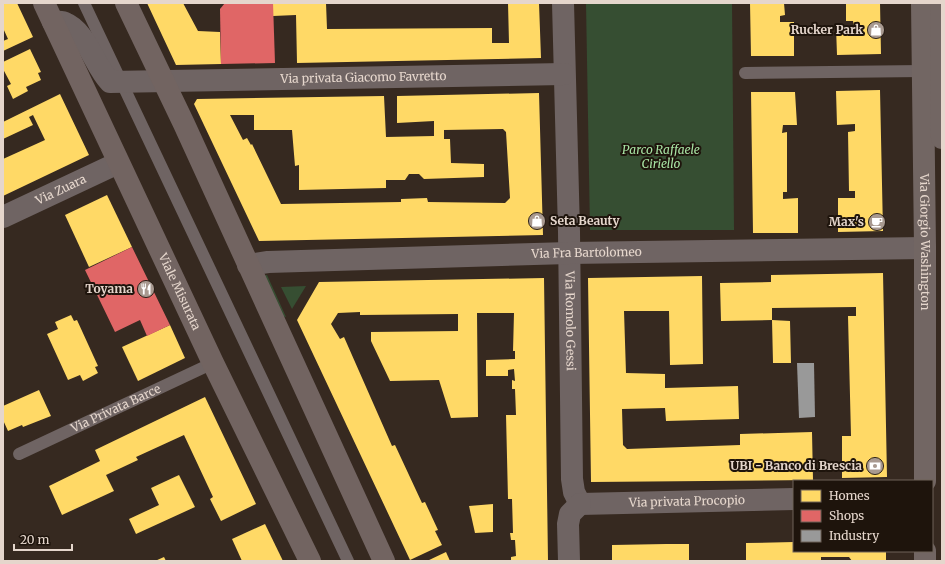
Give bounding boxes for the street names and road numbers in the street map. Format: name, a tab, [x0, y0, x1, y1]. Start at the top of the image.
street label: Via privata Giacomo Favretto	[279, 68, 447, 86]
street label: Via Zuara	[32, 171, 89, 208]
street label: Via Giorgio Washington	[917, 172, 933, 310]
street label: Via Fra Bartolomeo	[530, 244, 642, 261]
street label: Viale Misurata	[155, 250, 205, 333]
street label: Via Romolo Gessi	[562, 270, 579, 371]
street label: Via Privata Barce	[68, 381, 163, 436]
street label: Via privata Procopio	[628, 492, 745, 510]

